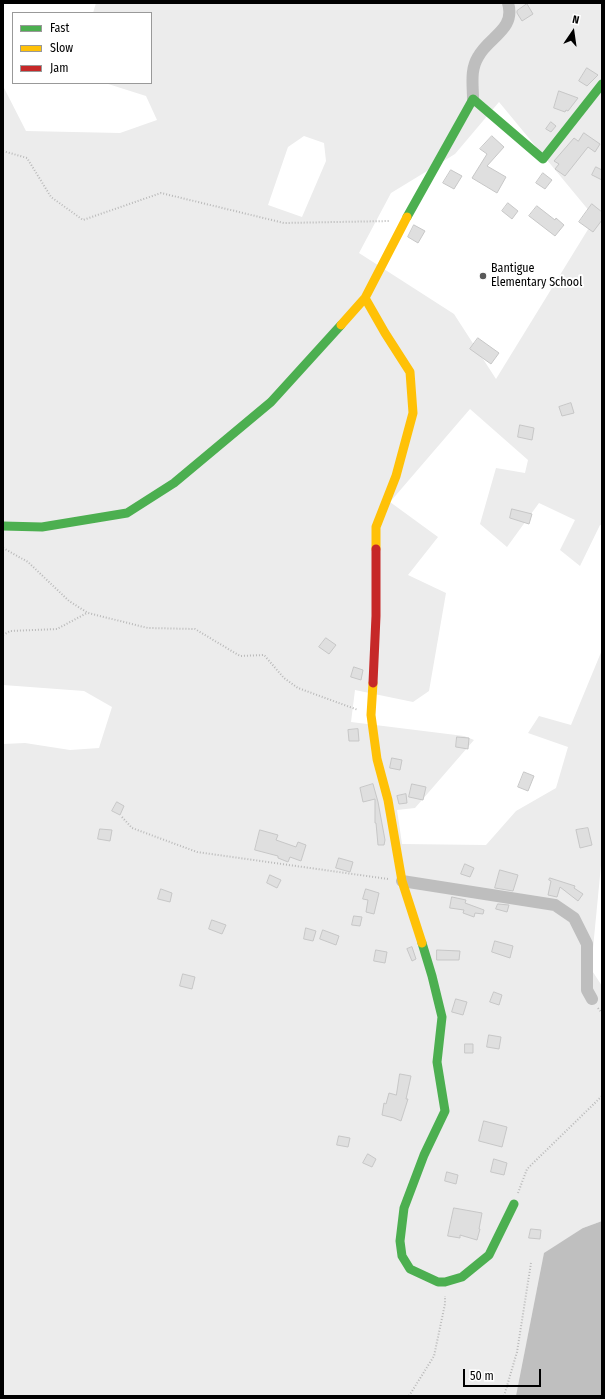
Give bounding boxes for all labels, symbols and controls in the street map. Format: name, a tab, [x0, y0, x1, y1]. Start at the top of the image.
legend	[12, 12, 152, 84]
north arrow	[553, 12, 593, 52]
text: N	[571, 13, 580, 27]
text: Fast	[50, 21, 69, 35]
text: Slow	[50, 41, 73, 55]
text: Jam	[50, 61, 68, 75]
place label: Bantigue Elementary School	[491, 262, 582, 290]
marker: Bantigue Elementary School	[478, 271, 488, 281]
scale bar	[465, 1361, 543, 1387]
text: 50 m	[470, 1369, 494, 1383]

